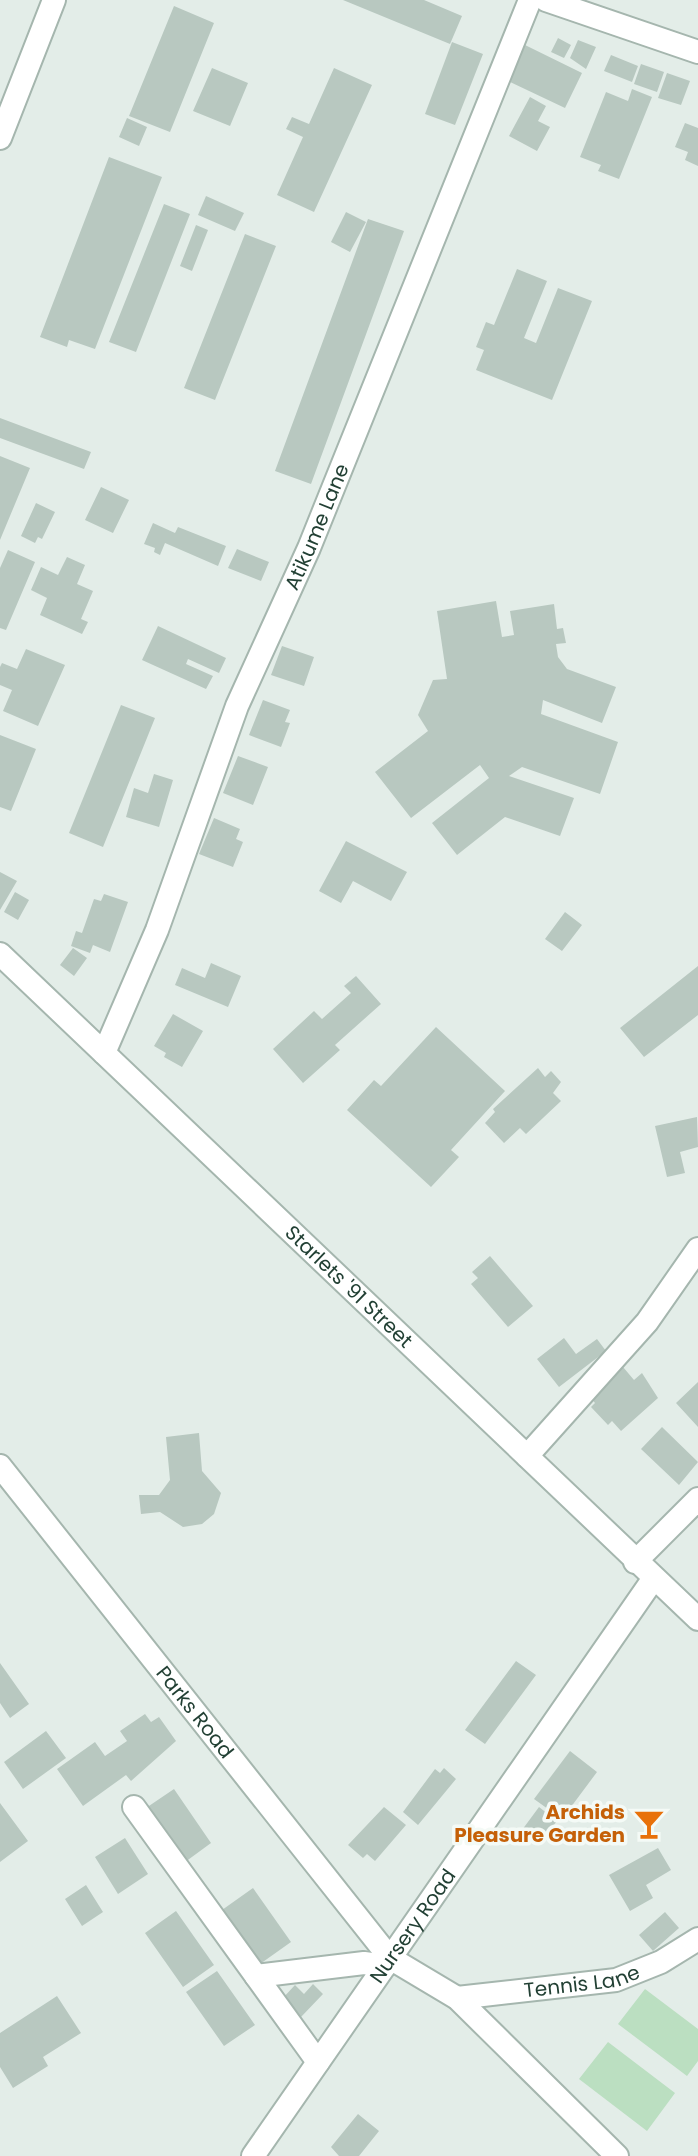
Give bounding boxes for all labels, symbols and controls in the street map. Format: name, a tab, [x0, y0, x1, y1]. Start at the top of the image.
street label: Atikume Lane	[278, 459, 356, 594]
street label: Starlets '91 Street	[279, 1219, 419, 1354]
street label: Parks Road	[150, 1660, 240, 1764]
place label: Archids Pleasure Garden	[454, 1798, 625, 1849]
bar icon: Archids Pleasure Garden	[632, 1807, 666, 1841]
street label: Nursery Road	[363, 1863, 462, 1989]
street label: Tennis Lane	[523, 1958, 644, 2004]

